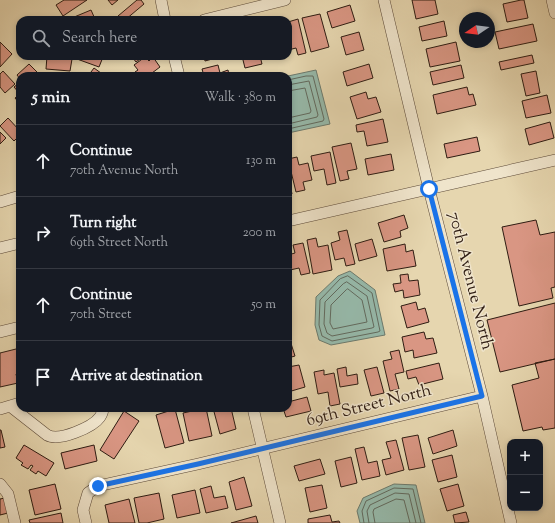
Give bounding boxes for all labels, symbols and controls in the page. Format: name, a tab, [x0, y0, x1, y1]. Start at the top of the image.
north arrow	[459, 12, 495, 48]
search box	[16, 16, 292, 60]
icon: search	[30, 27, 52, 49]
text: Search here	[62, 28, 137, 49]
text: 5 min	[32, 86, 70, 110]
text: Walk · 380 m	[205, 89, 276, 107]
text: Continue	[70, 141, 132, 162]
icon: ahead	[32, 150, 54, 172]
text: 130 m	[246, 152, 276, 170]
text: 70th Avenue North	[70, 162, 178, 180]
route start	[420, 180, 438, 198]
street label: 70th Avenue North	[441, 209, 499, 353]
text: Turn right	[70, 213, 136, 234]
icon: right	[32, 222, 54, 244]
text: 200 m	[243, 224, 276, 242]
text: 69th Street North	[70, 234, 168, 252]
text: Continue	[70, 285, 132, 306]
icon: ahead	[32, 294, 54, 316]
text: 50 m	[251, 296, 276, 314]
text: 70th Street	[70, 306, 132, 324]
icon: arrive	[32, 366, 54, 388]
text: Arrive at destination	[70, 366, 203, 387]
street label: 69th Street North	[304, 379, 434, 433]
map controls	[507, 439, 543, 511]
button: +	[507, 439, 543, 475]
button: −	[507, 475, 543, 511]
route end	[89, 477, 107, 495]

